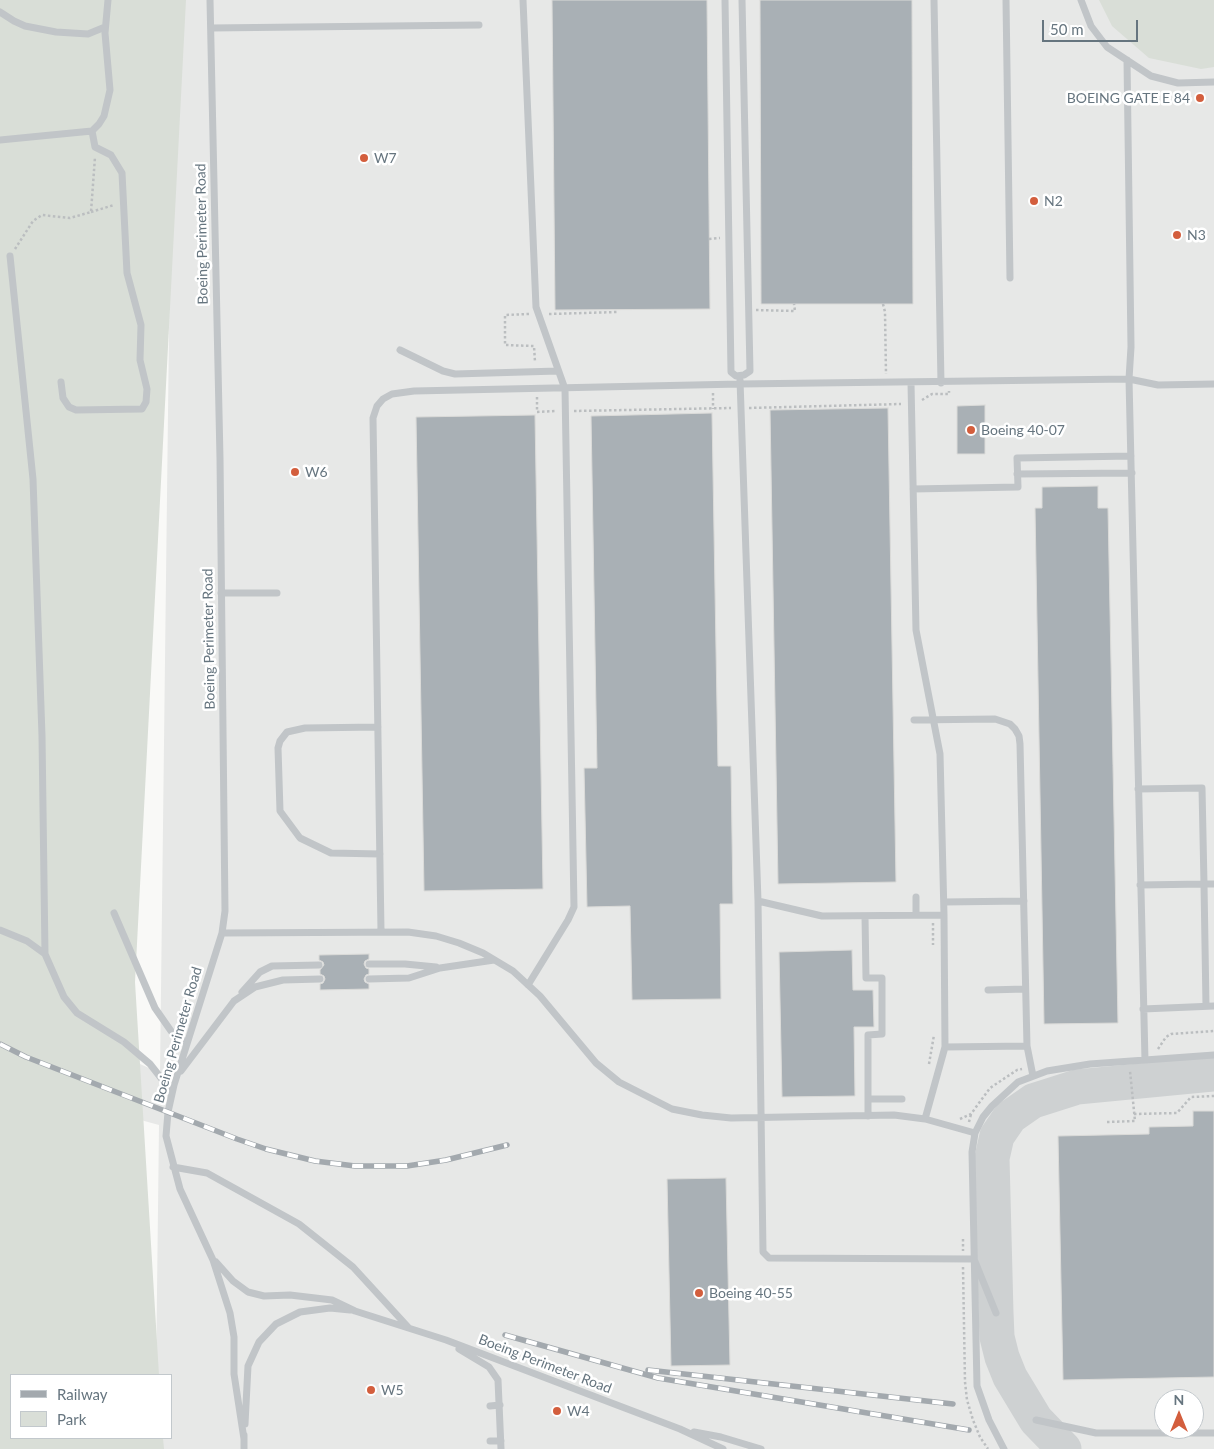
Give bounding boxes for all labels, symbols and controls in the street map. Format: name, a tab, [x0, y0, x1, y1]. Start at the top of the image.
scale bar	[1044, 10, 1140, 42]
text: 50 m	[1050, 20, 1084, 38]
place label: BOEING GATE E 84	[1067, 90, 1190, 106]
marker: BOEING GATE E 84	[1194, 92, 1206, 104]
place label: W7	[374, 150, 397, 166]
marker: W7	[358, 152, 370, 164]
street label: Boeing Perimeter Road	[192, 163, 212, 305]
place label: N2	[1044, 193, 1063, 209]
marker: N2	[1028, 195, 1040, 207]
place label: N3	[1187, 227, 1206, 243]
marker: N3	[1171, 229, 1183, 241]
place label: Boeing 40-07	[981, 422, 1065, 438]
marker: Boeing 40-07	[965, 424, 977, 436]
place label: W6	[305, 464, 328, 480]
marker: W6	[289, 466, 301, 478]
street label: Boeing Perimeter Road	[199, 568, 219, 710]
street label: Boeing Perimeter Road	[150, 965, 206, 1105]
place label: Boeing 40-55	[709, 1285, 793, 1301]
marker: Boeing 40-55	[693, 1287, 705, 1299]
street label: Boeing Perimeter Road	[476, 1331, 614, 1397]
legend	[10, 1374, 172, 1439]
place label: W5	[381, 1382, 404, 1398]
marker: W5	[365, 1384, 377, 1396]
text: Railway	[57, 1385, 108, 1403]
north arrow	[1154, 1389, 1204, 1439]
text: N	[1174, 1391, 1184, 1408]
place label: W4	[567, 1403, 590, 1419]
marker: W4	[551, 1405, 563, 1417]
text: Park	[57, 1410, 86, 1428]

